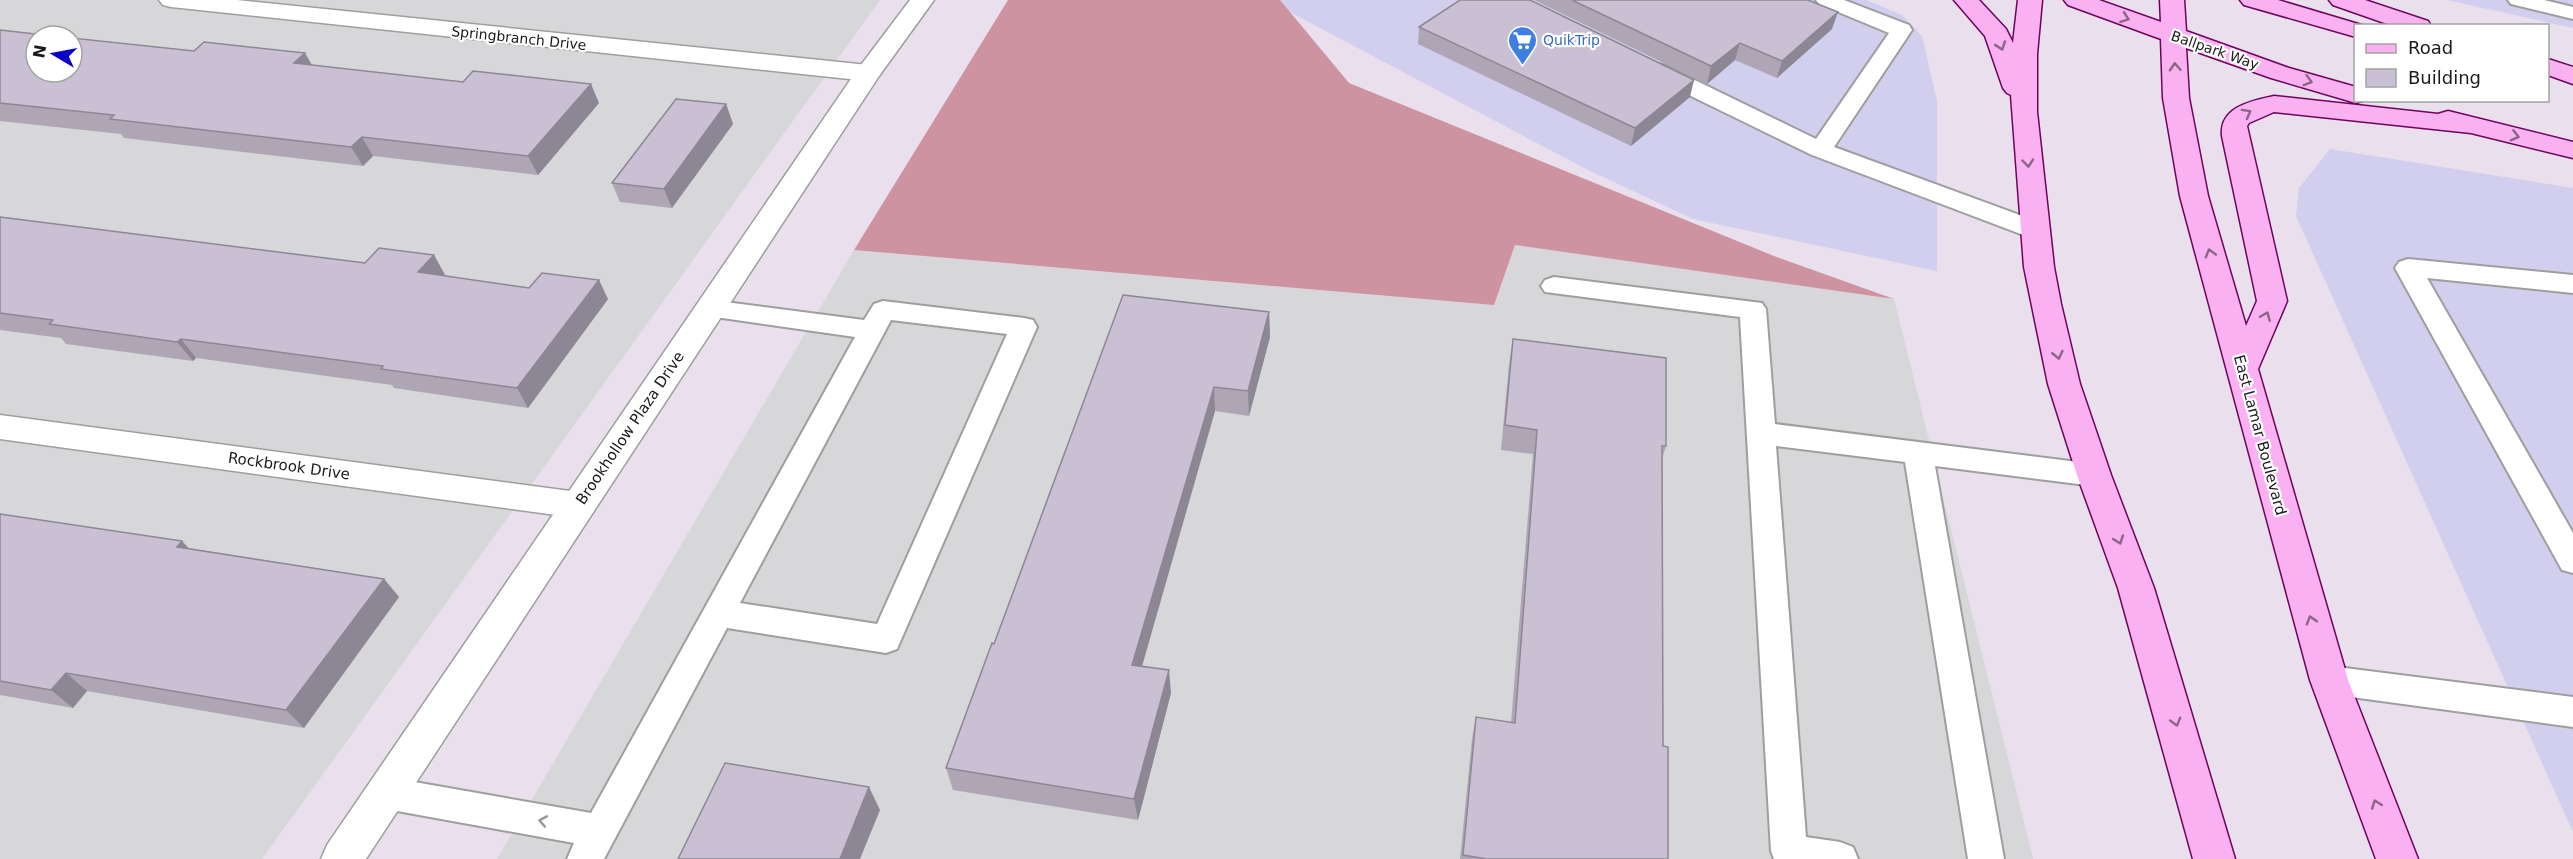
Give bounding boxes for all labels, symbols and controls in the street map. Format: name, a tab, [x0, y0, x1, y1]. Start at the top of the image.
one-way arrow	[2119, 10, 2129, 23]
street label: Springbranch Drive	[451, 23, 587, 53]
north arrow	[24, 24, 84, 84]
supermarket icon: QuikTrip	[1506, 24, 1538, 66]
legend	[2354, 24, 2549, 102]
street label: Ballpark Way	[2169, 28, 2261, 72]
place label: QuikTrip	[1543, 32, 1600, 48]
text: Road	[2408, 37, 2453, 58]
one-way arrow	[1994, 40, 2007, 51]
text: N	[29, 43, 50, 60]
one-way arrow	[2168, 62, 2181, 71]
text: Building	[2408, 67, 2481, 88]
one-way arrow	[2302, 74, 2313, 86]
one-way arrow	[2241, 109, 2251, 120]
one-way arrow	[2510, 129, 2520, 142]
one-way arrow	[2021, 158, 2034, 167]
one-way arrow	[2205, 248, 2217, 259]
one-way arrow	[2259, 312, 2271, 323]
street label: Brookhollow Plaza Drive	[572, 348, 688, 508]
one-way arrow	[2051, 350, 2064, 360]
street label: East Lamar Boulevard	[2230, 353, 2290, 517]
street label: Rockbrook Drive	[227, 449, 351, 483]
one-way arrow	[2111, 535, 2124, 545]
one-way arrow	[2306, 615, 2318, 626]
one-way arrow	[2169, 716, 2181, 727]
one-way arrow	[2371, 799, 2383, 810]
one-way arrow	[538, 815, 548, 828]

